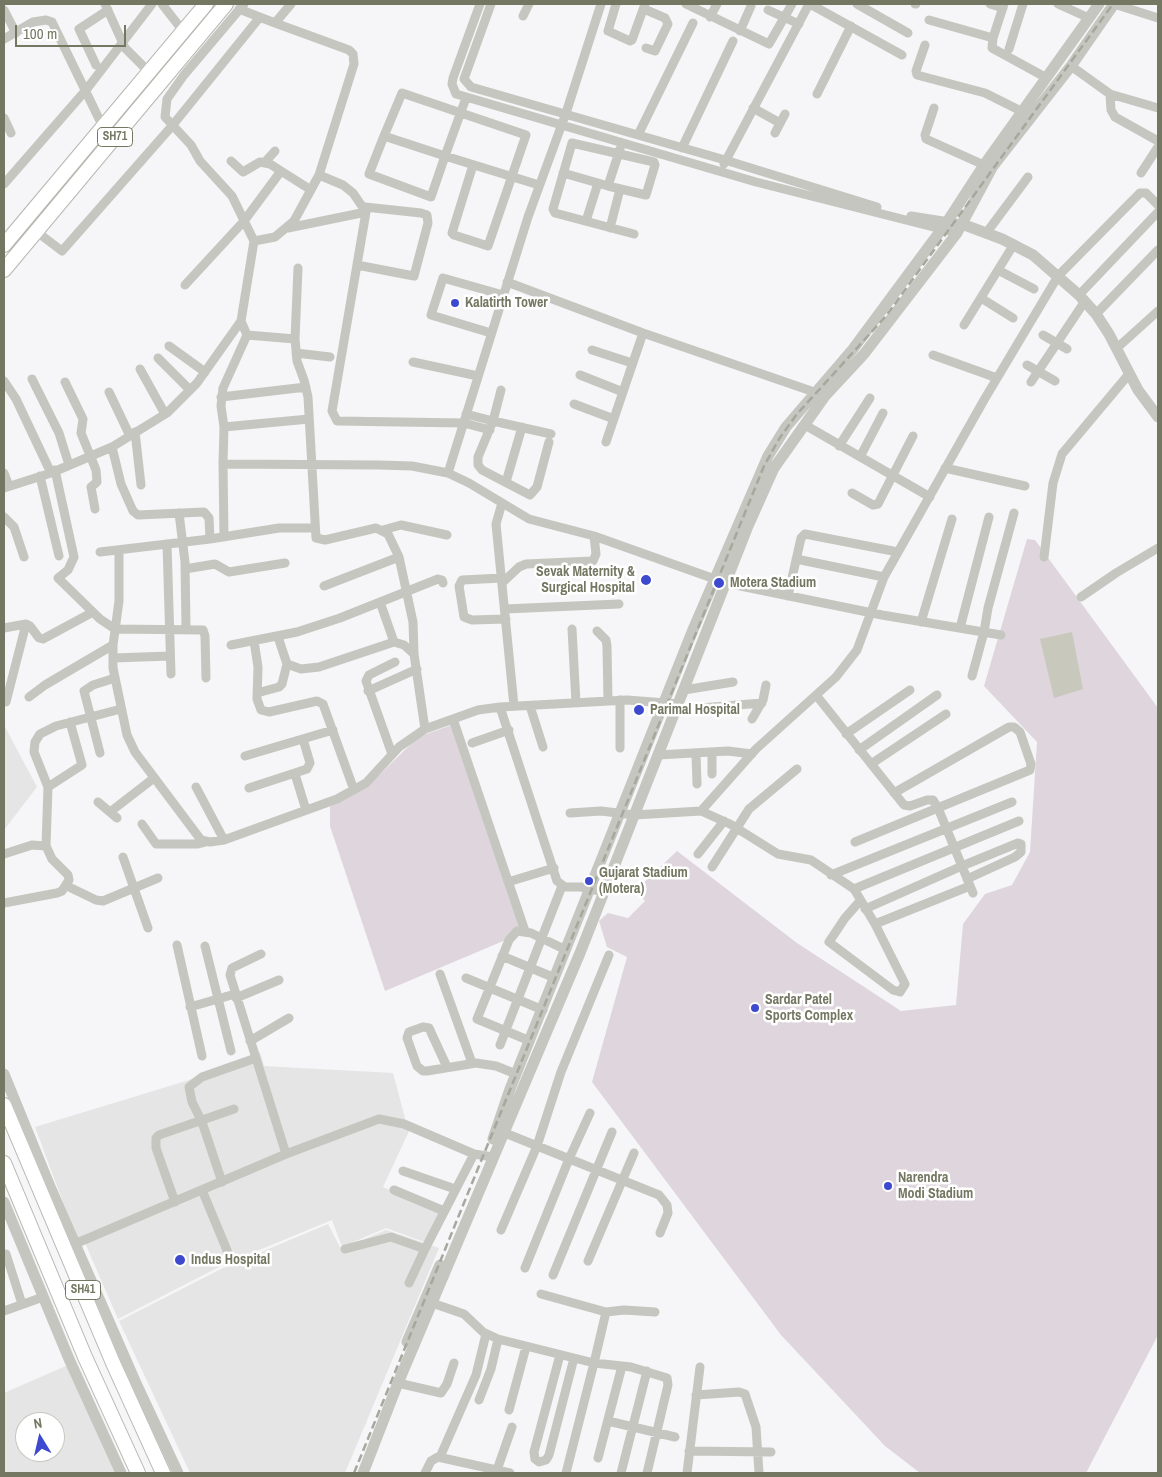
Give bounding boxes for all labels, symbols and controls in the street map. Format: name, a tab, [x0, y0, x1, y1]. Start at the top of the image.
scale bar	[18, 15, 129, 47]
text: 100 m	[23, 23, 57, 44]
road number: SH71	[98, 128, 132, 146]
place label: Kalatirth Tower	[465, 295, 548, 311]
marker: Kalatirth Tower	[449, 297, 461, 309]
place label: Sevak Maternity & Surgical Hospital	[536, 564, 635, 596]
marker: Sevak Maternity & Surgical Hospital	[639, 573, 653, 587]
place label: Motera Stadium	[730, 575, 816, 591]
marker: Motera Stadium	[712, 576, 726, 590]
place label: Parimal Hospital	[650, 702, 740, 718]
marker: Parimal Hospital	[632, 703, 646, 717]
place label: Gujarat Stadium (Motera)	[599, 865, 688, 898]
marker: Gujarat Stadium (Motera)	[583, 875, 595, 887]
place label: Sardar Patel Sports Complex	[765, 992, 853, 1024]
marker: Sardar Patel Sports Complex	[749, 1002, 761, 1014]
place label: Narendra Modi Stadium	[898, 1170, 973, 1202]
marker: Narendra Modi Stadium	[882, 1180, 894, 1192]
place label: Indus Hospital	[191, 1252, 270, 1268]
marker: Indus Hospital	[173, 1253, 187, 1267]
road number: SH41	[66, 1280, 100, 1300]
north arrow	[15, 1412, 65, 1462]
text: N	[32, 1414, 43, 1433]

